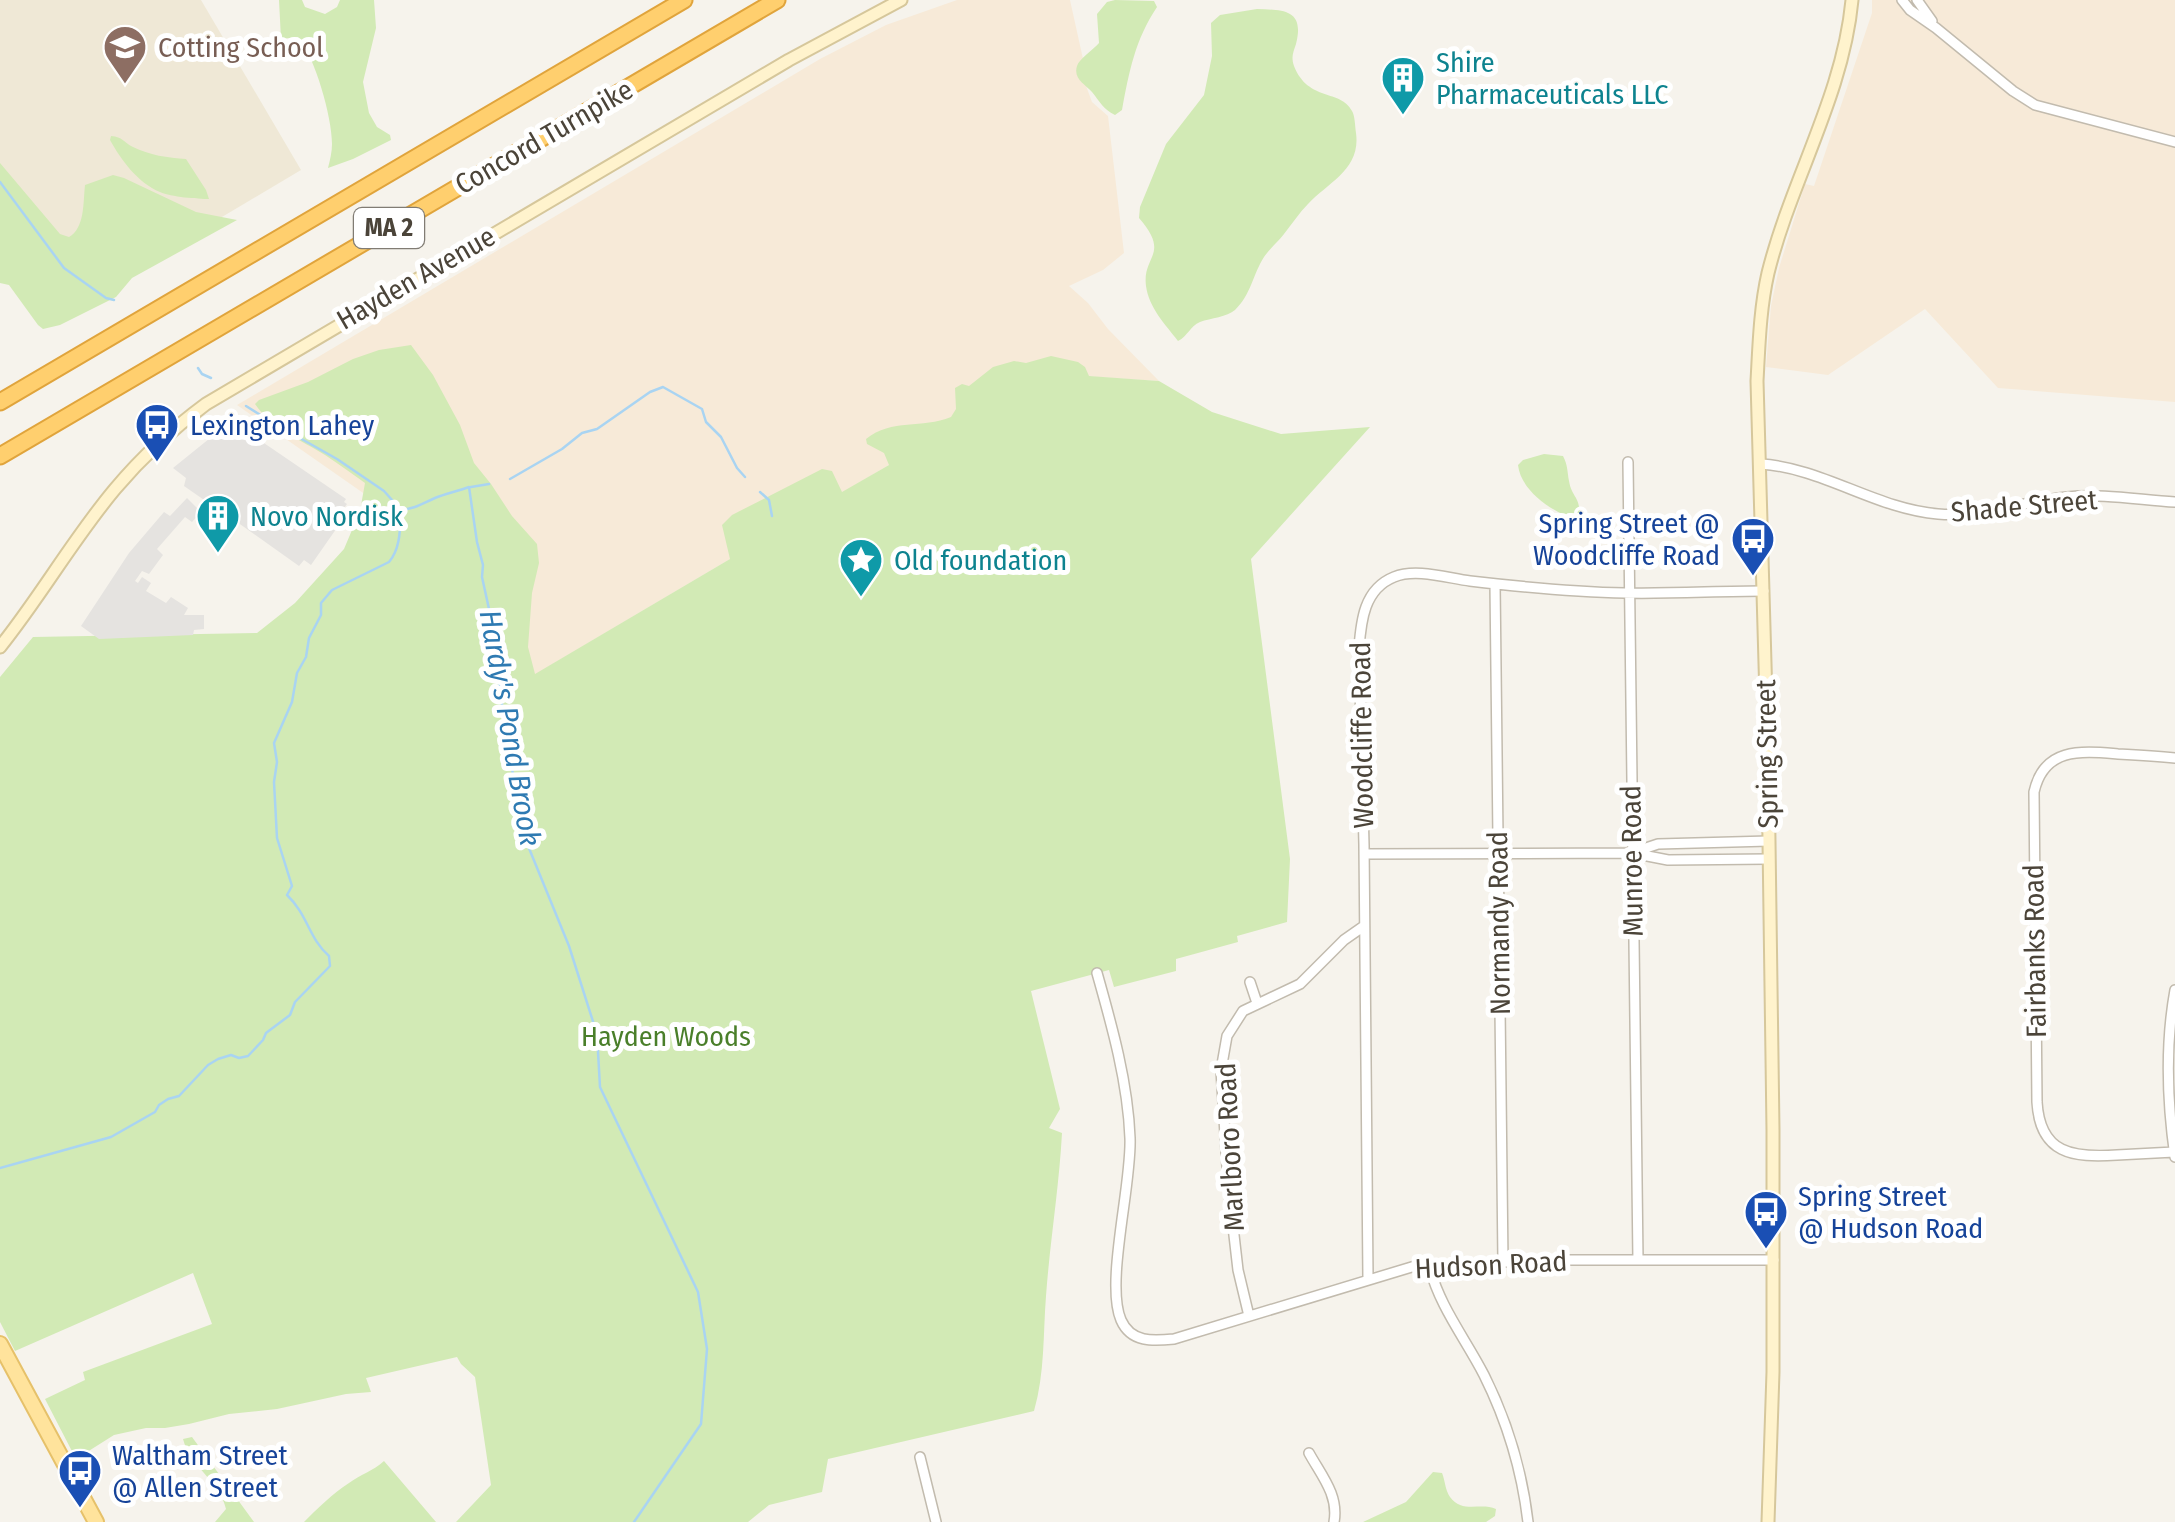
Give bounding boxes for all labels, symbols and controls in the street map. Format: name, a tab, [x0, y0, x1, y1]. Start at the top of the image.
school or university icon: Cotting School	[102, 24, 148, 85]
place label: Cotting School	[158, 31, 324, 64]
place label: Shire Pharmaceuticals LLC	[1436, 46, 1669, 111]
building icon: Shire Pharmaceuticals LLC	[1380, 55, 1426, 116]
street label: Concord Turnpike	[449, 73, 639, 201]
road number: MA 2	[354, 208, 424, 248]
street label: Hayden Avenue	[331, 219, 501, 337]
bus stop icon: Lexington Lahey	[134, 402, 180, 463]
place label: Lexington Lahey	[190, 409, 375, 442]
street label: Shade Street	[1950, 483, 2099, 529]
building icon: Novo Nordisk	[195, 493, 241, 554]
place label: Novo Nordisk	[250, 500, 404, 533]
place label: Spring Street @ Woodcliffe Road	[1533, 507, 1720, 572]
bus stop icon: Spring Street @ Woodcliffe Road	[1730, 516, 1776, 577]
place icon: Old foundation	[838, 537, 884, 598]
place label: Old foundation	[894, 544, 1067, 577]
water label: Hardy's Pond Brook	[472, 607, 548, 849]
street label: Woodcliffe Road	[1344, 641, 1380, 829]
street label: Spring Street	[1749, 678, 1785, 829]
street label: Munroe Road	[1614, 785, 1650, 937]
street label: Normandy Road	[1481, 831, 1517, 1015]
street label: Fairbanks Road	[2017, 864, 2053, 1038]
park label: Hayden Woods	[581, 1020, 751, 1053]
street label: Marlboro Road	[1209, 1062, 1251, 1232]
place label: Spring Street @ Hudson Road	[1798, 1180, 1983, 1245]
bus stop icon: Spring Street @ Hudson Road	[1743, 1189, 1789, 1250]
street label: Hudson Road	[1414, 1245, 1568, 1285]
place label: Waltham Street @ Allen Street	[112, 1439, 288, 1504]
bus stop icon: Waltham Street @ Allen Street	[57, 1448, 103, 1509]

